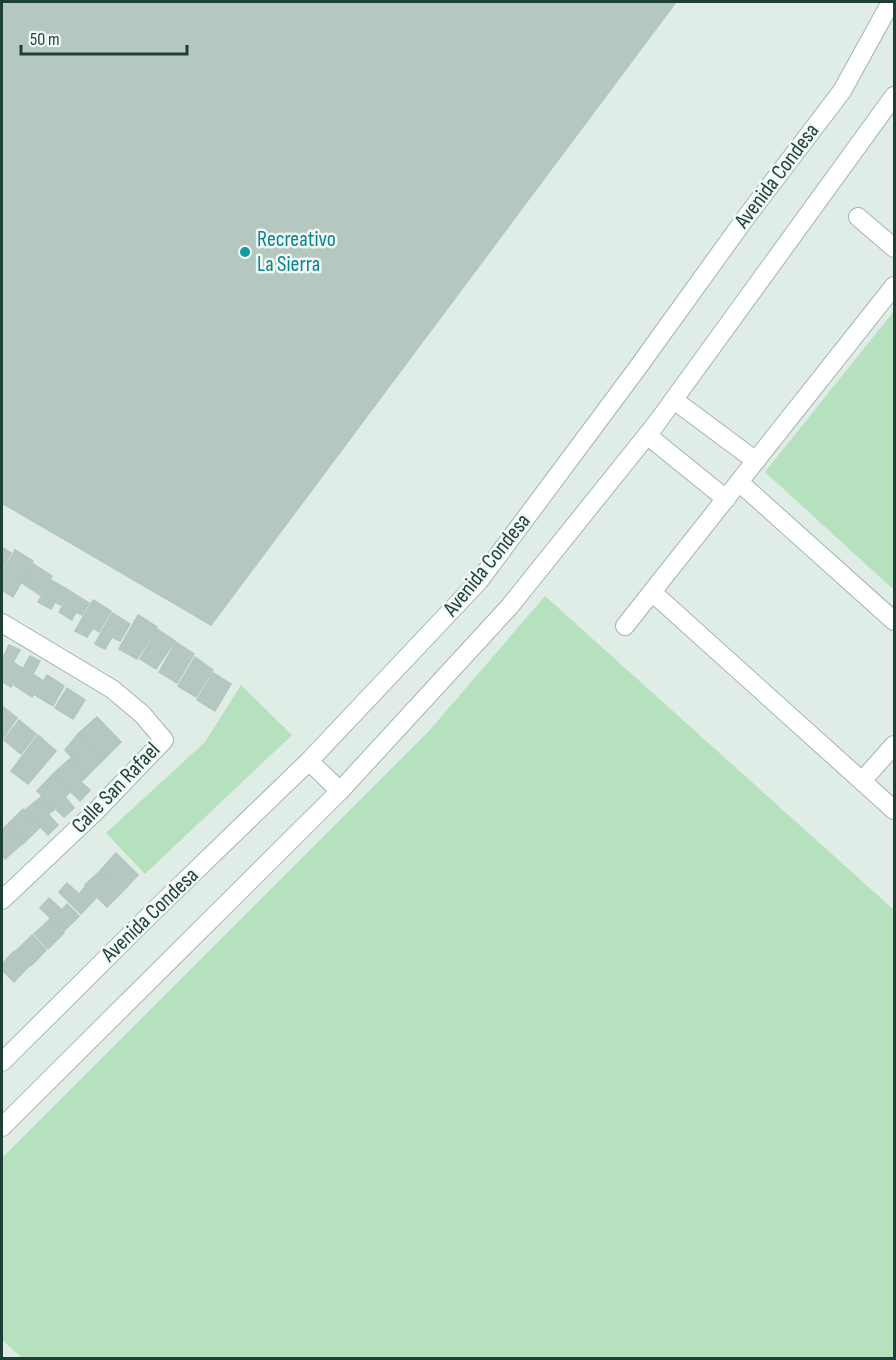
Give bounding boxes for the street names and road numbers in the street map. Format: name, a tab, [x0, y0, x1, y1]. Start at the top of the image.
street label: Avenida Condesa	[728, 118, 825, 235]
street label: Avenida Condesa	[437, 508, 537, 623]
street label: Calle San Rafael	[66, 737, 166, 839]
street label: Avenida Condesa	[95, 862, 204, 969]

